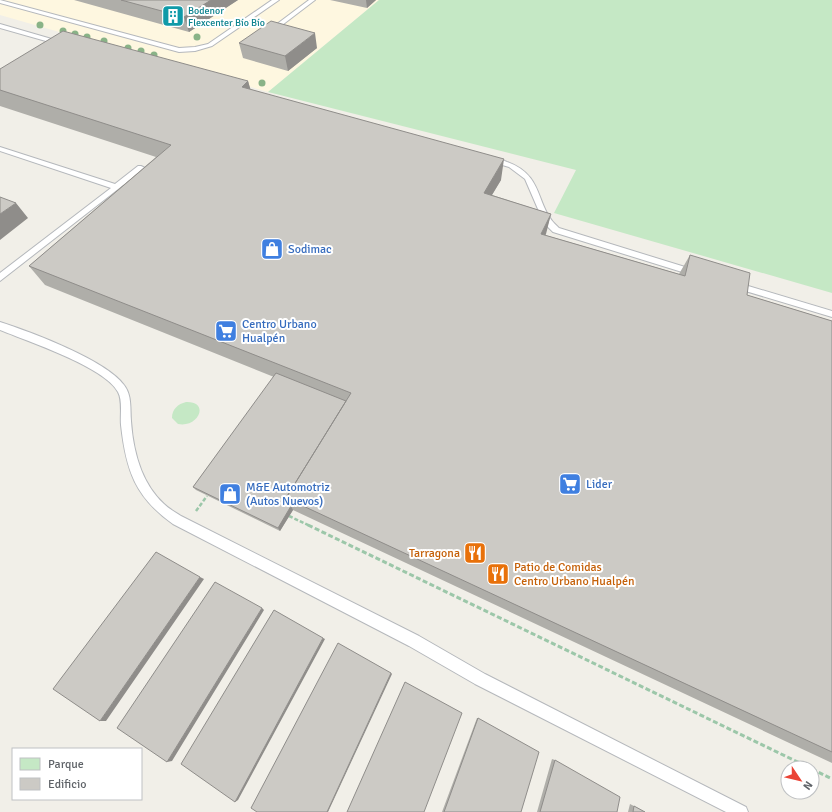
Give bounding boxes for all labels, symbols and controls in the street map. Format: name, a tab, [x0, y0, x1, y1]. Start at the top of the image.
building icon: Bodenor Flexcenter Bío Bío	[160, 3, 186, 29]
place label: Bodenor Flexcenter Bío Bío	[188, 5, 265, 29]
shop icon: Sodimac	[259, 236, 285, 262]
place label: Sodimac	[288, 242, 332, 257]
place label: Centro Urbano Hualpén	[242, 317, 317, 346]
supermarket icon: Centro Urbano Hualpén	[213, 318, 239, 344]
supermarket icon: Lider	[557, 471, 583, 497]
place label: Lider	[586, 477, 613, 492]
place label: M&E Automotriz (Autos Nuevos)	[246, 480, 330, 509]
shop icon: M&E Automotriz (Autos Nuevos)	[217, 481, 243, 507]
restaurant icon: Tarragona	[462, 540, 488, 566]
place label: Tarragona	[409, 546, 460, 561]
place label: Patio de Comidas Centro Urbano Hualpén	[514, 560, 634, 589]
restaurant icon: Patio de Comidas Centro Urbano Hualpén	[485, 561, 511, 587]
legend	[12, 748, 142, 800]
text: Parque	[48, 757, 84, 772]
north arrow	[780, 760, 820, 800]
text: Edificio	[48, 777, 86, 792]
text: N	[800, 779, 815, 792]

